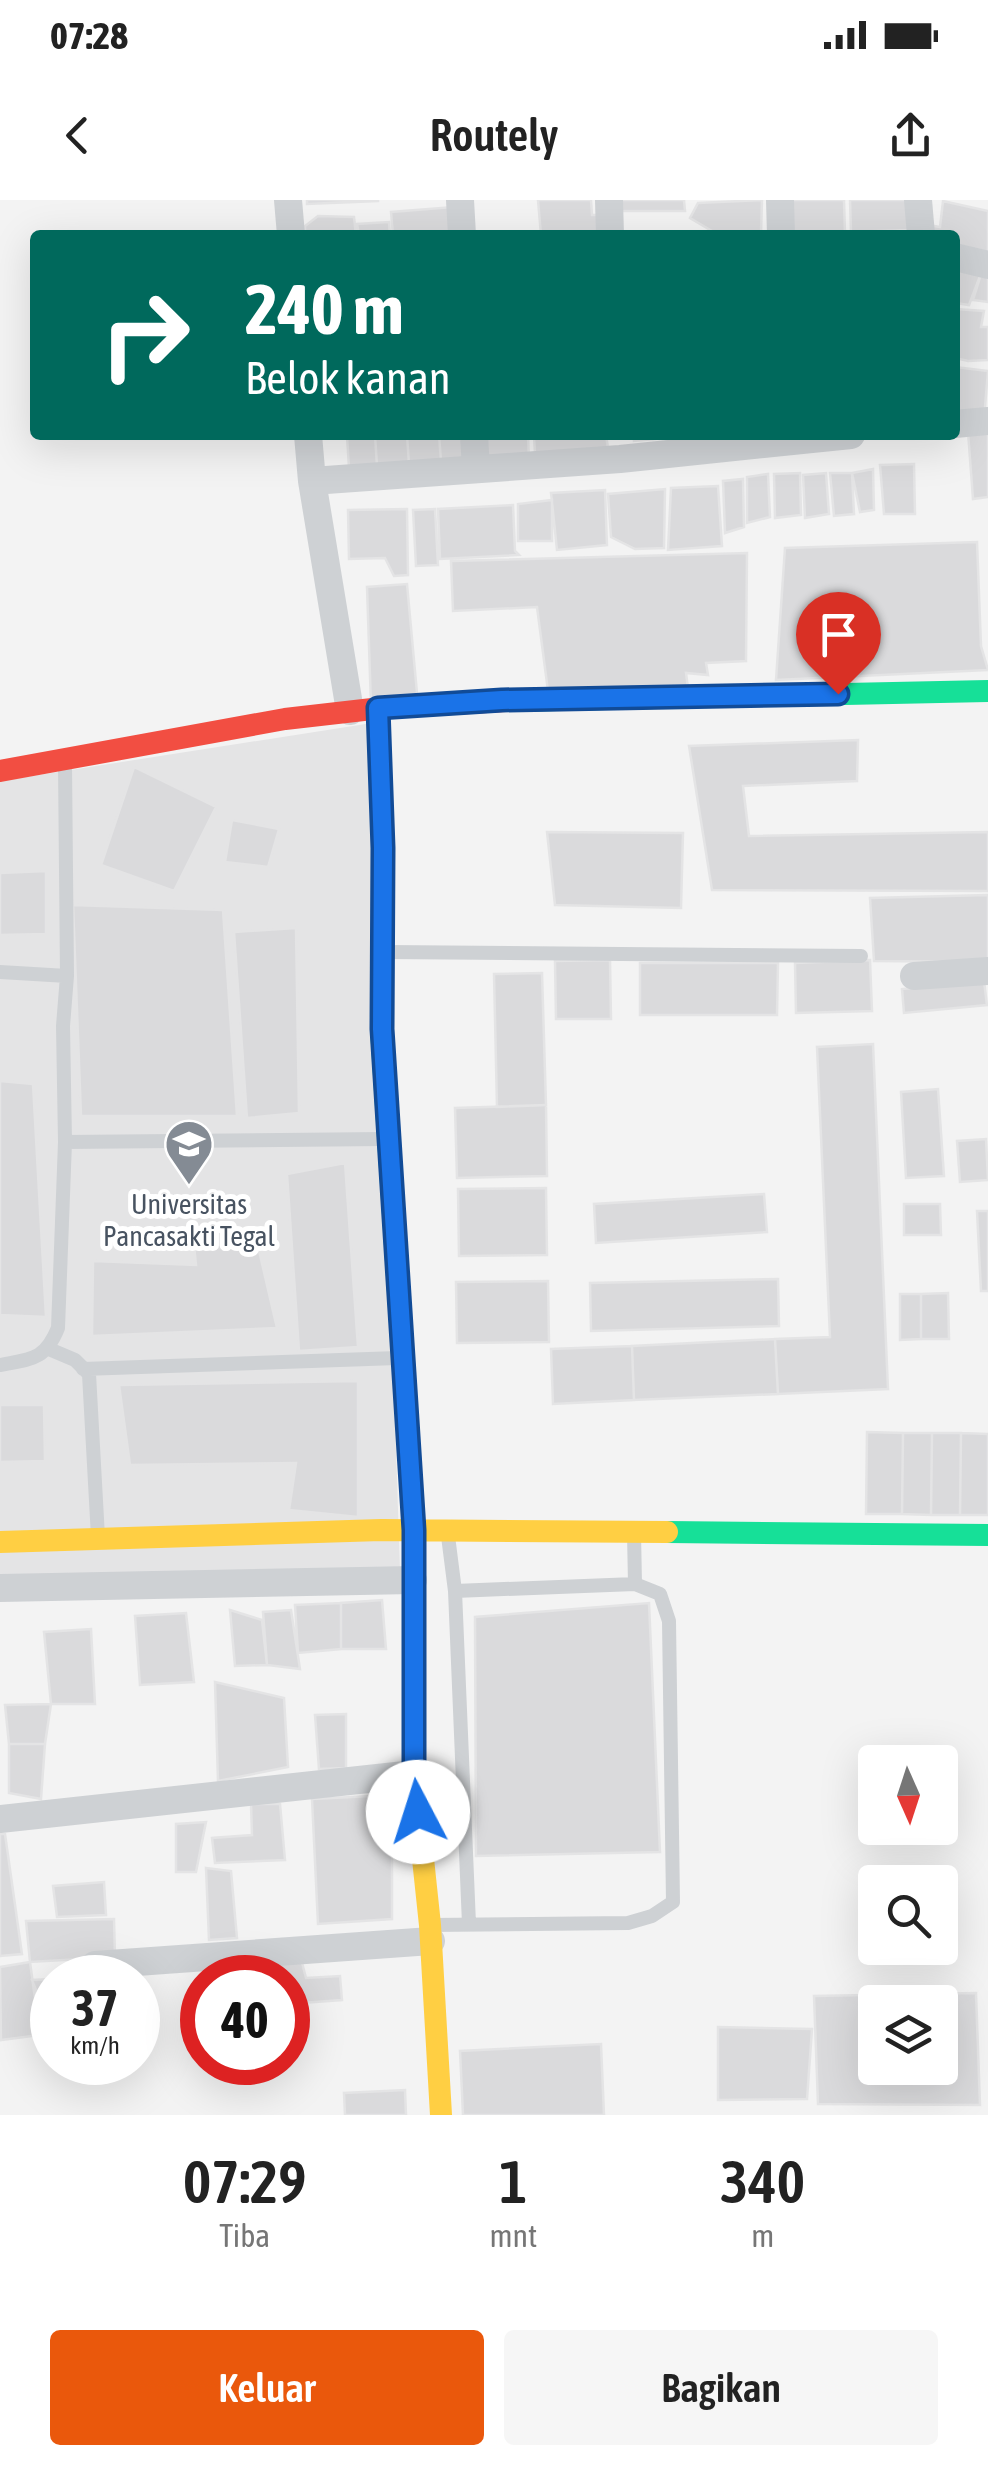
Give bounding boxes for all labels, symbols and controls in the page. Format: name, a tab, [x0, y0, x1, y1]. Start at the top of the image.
text: 07:28	[50, 14, 128, 57]
icon: back	[50, 108, 105, 163]
icon: share	[883, 108, 938, 163]
text: Routely	[430, 109, 558, 161]
text: 240 m	[245, 269, 404, 349]
icon: right	[80, 270, 210, 400]
text: Belok kanan	[245, 352, 451, 404]
pin	[796, 592, 881, 695]
icon: arrive	[811, 607, 866, 662]
school or university icon: Universitas Pancasakti Tegal	[163, 1118, 215, 1186]
place label: Universitas Pancasakti Tegal	[103, 1188, 276, 1252]
north arrow	[858, 1745, 958, 1845]
map controls	[858, 1745, 958, 2085]
position arrow	[366, 1760, 470, 1864]
button: search	[858, 1865, 958, 1965]
speed limit sign: 40	[180, 1955, 310, 2085]
text: 37	[71, 1979, 118, 2037]
button: layers	[858, 1985, 958, 2085]
text: km/h	[70, 2031, 120, 2059]
text: 07:29	[183, 2147, 307, 2216]
text: 1	[499, 2147, 528, 2216]
text: 340	[720, 2147, 805, 2216]
text: Tiba	[219, 2217, 270, 2254]
text: mnt	[490, 2217, 537, 2254]
text: m	[751, 2217, 774, 2254]
button: Keluar	[50, 2330, 484, 2445]
button: Bagikan	[504, 2330, 938, 2445]

